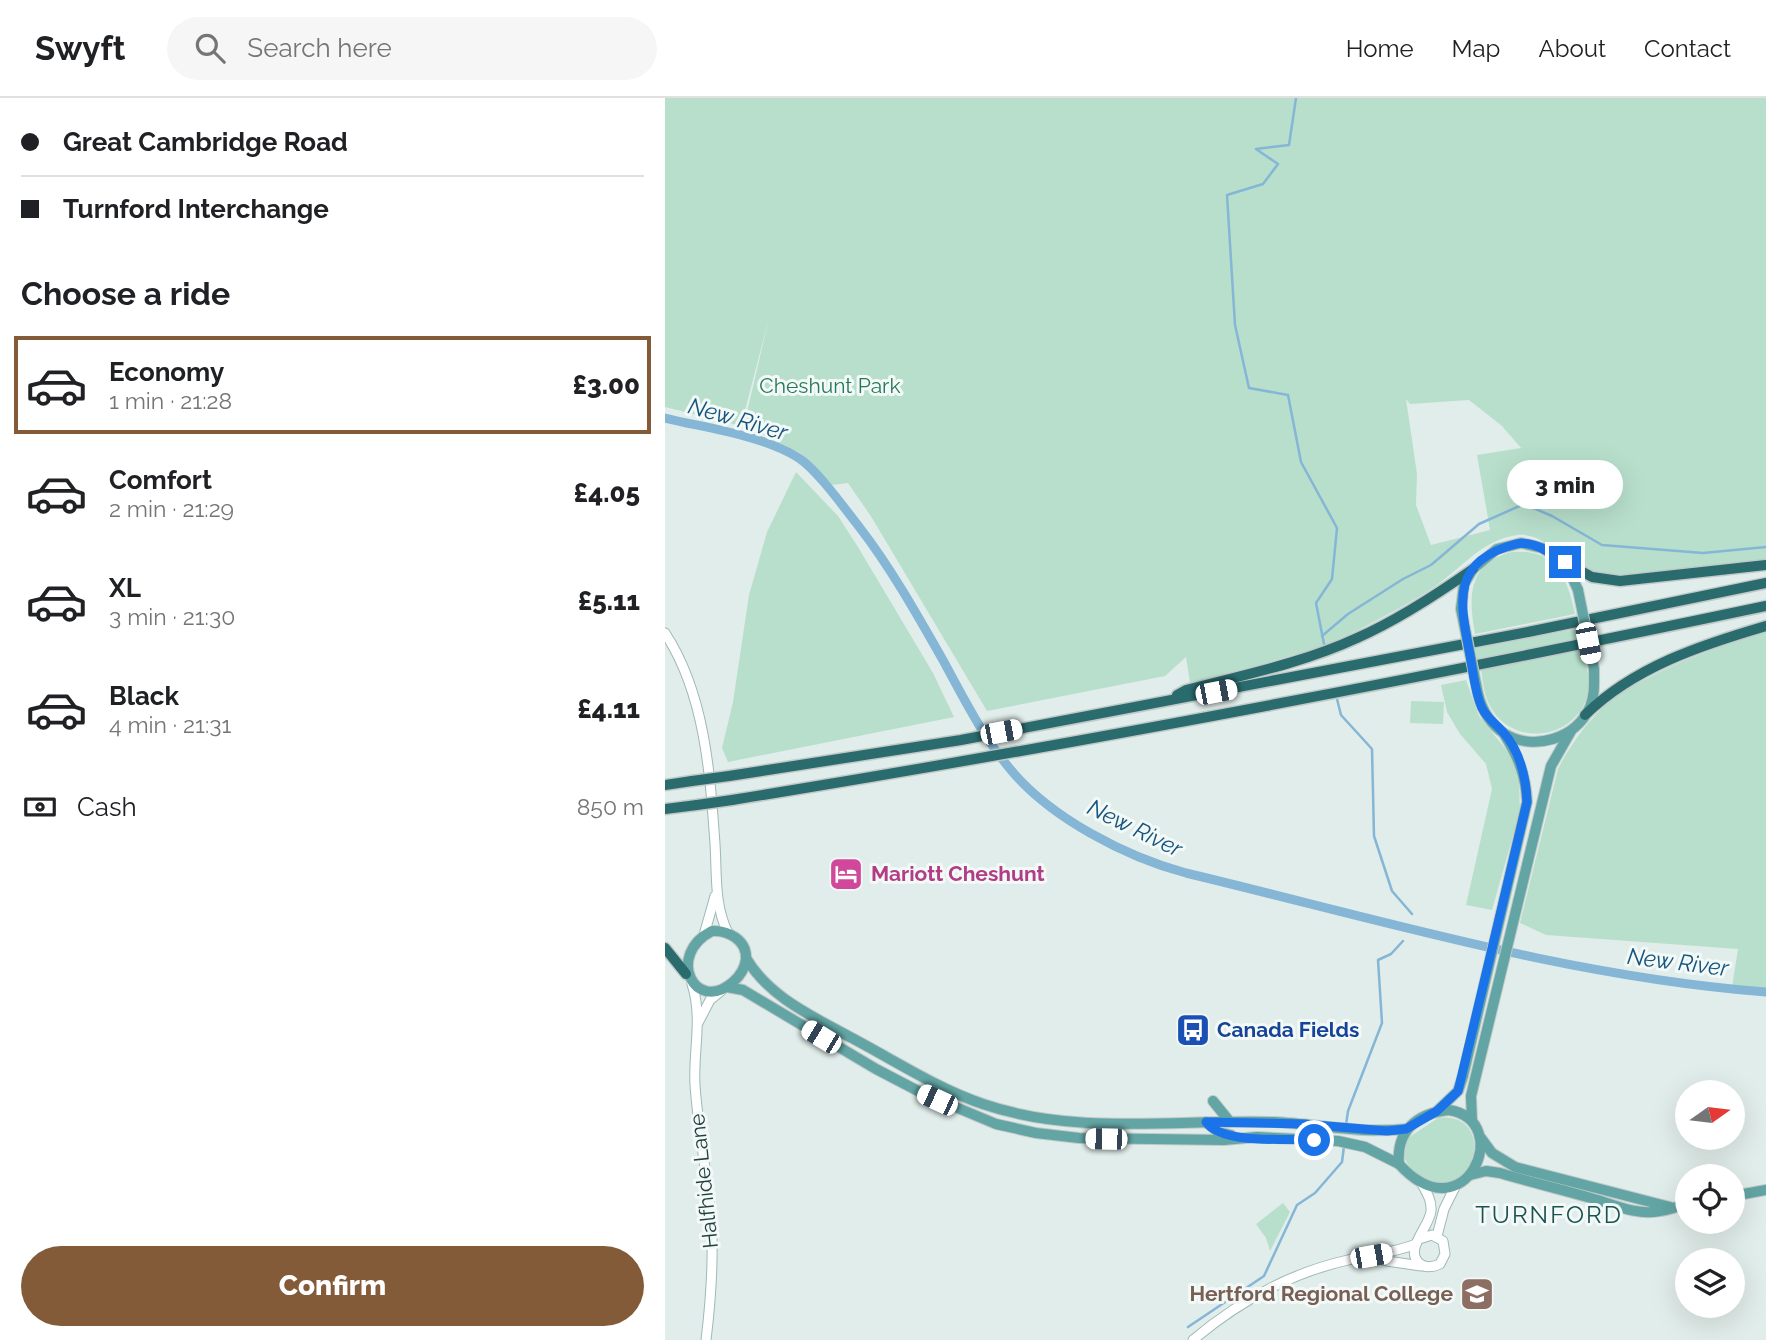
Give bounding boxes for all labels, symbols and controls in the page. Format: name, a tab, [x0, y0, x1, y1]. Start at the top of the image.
search box	[167, 17, 657, 80]
text: Swyft	[35, 29, 125, 68]
icon: search	[191, 29, 229, 67]
text: Search here	[247, 33, 392, 63]
text: Home	[1346, 34, 1414, 63]
text: Map	[1452, 34, 1500, 63]
text: About	[1538, 34, 1606, 63]
text: Contact	[1644, 34, 1731, 63]
text: Great Cambridge Road	[63, 127, 348, 157]
text: Turnford Interchange	[63, 194, 329, 224]
text: Choose a ride	[21, 275, 230, 312]
icon: car	[25, 354, 88, 417]
text: Economy	[109, 357, 224, 387]
text: £3.00	[572, 370, 640, 400]
park label: Cheshunt Park	[759, 373, 901, 398]
text: 1 min · 21:28	[109, 387, 232, 414]
water label: New River	[685, 391, 792, 446]
callout: 3 min	[1507, 461, 1623, 510]
icon: car	[25, 462, 88, 525]
text: Comfort	[109, 465, 212, 495]
text: 3 min	[1535, 471, 1595, 498]
text: £4.05	[574, 478, 640, 508]
text: 2 min · 21:29	[109, 495, 234, 522]
route end	[1549, 546, 1581, 578]
icon: car	[25, 570, 88, 633]
text: XL	[109, 573, 141, 603]
text: £5.11	[578, 586, 640, 616]
text: 3 min · 21:30	[109, 603, 235, 630]
car	[1574, 620, 1603, 666]
icon: car	[25, 678, 88, 741]
car	[1194, 678, 1239, 706]
text: Black	[109, 681, 179, 711]
text: £4.11	[577, 694, 640, 724]
text: 4 min · 21:31	[109, 711, 231, 738]
car	[979, 718, 1024, 746]
icon: cash	[21, 788, 59, 826]
text: Cash	[77, 792, 137, 822]
text: 850 m	[577, 793, 644, 820]
water label: New River	[1083, 793, 1188, 863]
hotel icon: Mariott Cheshunt	[827, 855, 865, 893]
place label: Mariott Cheshunt	[871, 861, 1045, 886]
water label: New River	[1626, 942, 1731, 981]
bus stop icon: Canada Fields	[1174, 1011, 1212, 1049]
car	[798, 1017, 845, 1057]
place label: Canada Fields	[1217, 1017, 1359, 1042]
north arrow	[1675, 1080, 1745, 1150]
map controls	[1675, 1080, 1745, 1318]
car	[914, 1082, 961, 1118]
street label: Halfhide Lane	[684, 1112, 723, 1250]
route start	[1298, 1124, 1330, 1156]
car	[1085, 1128, 1128, 1150]
button: locate	[1675, 1164, 1745, 1234]
district label: TURNFORD	[1475, 1200, 1623, 1229]
car	[1349, 1242, 1394, 1270]
button: Confirm	[21, 1246, 644, 1326]
button: layers	[1675, 1248, 1745, 1318]
school or university icon: Hertford Regional College	[1458, 1275, 1496, 1313]
place label: Hertford Regional College	[1190, 1281, 1453, 1306]

